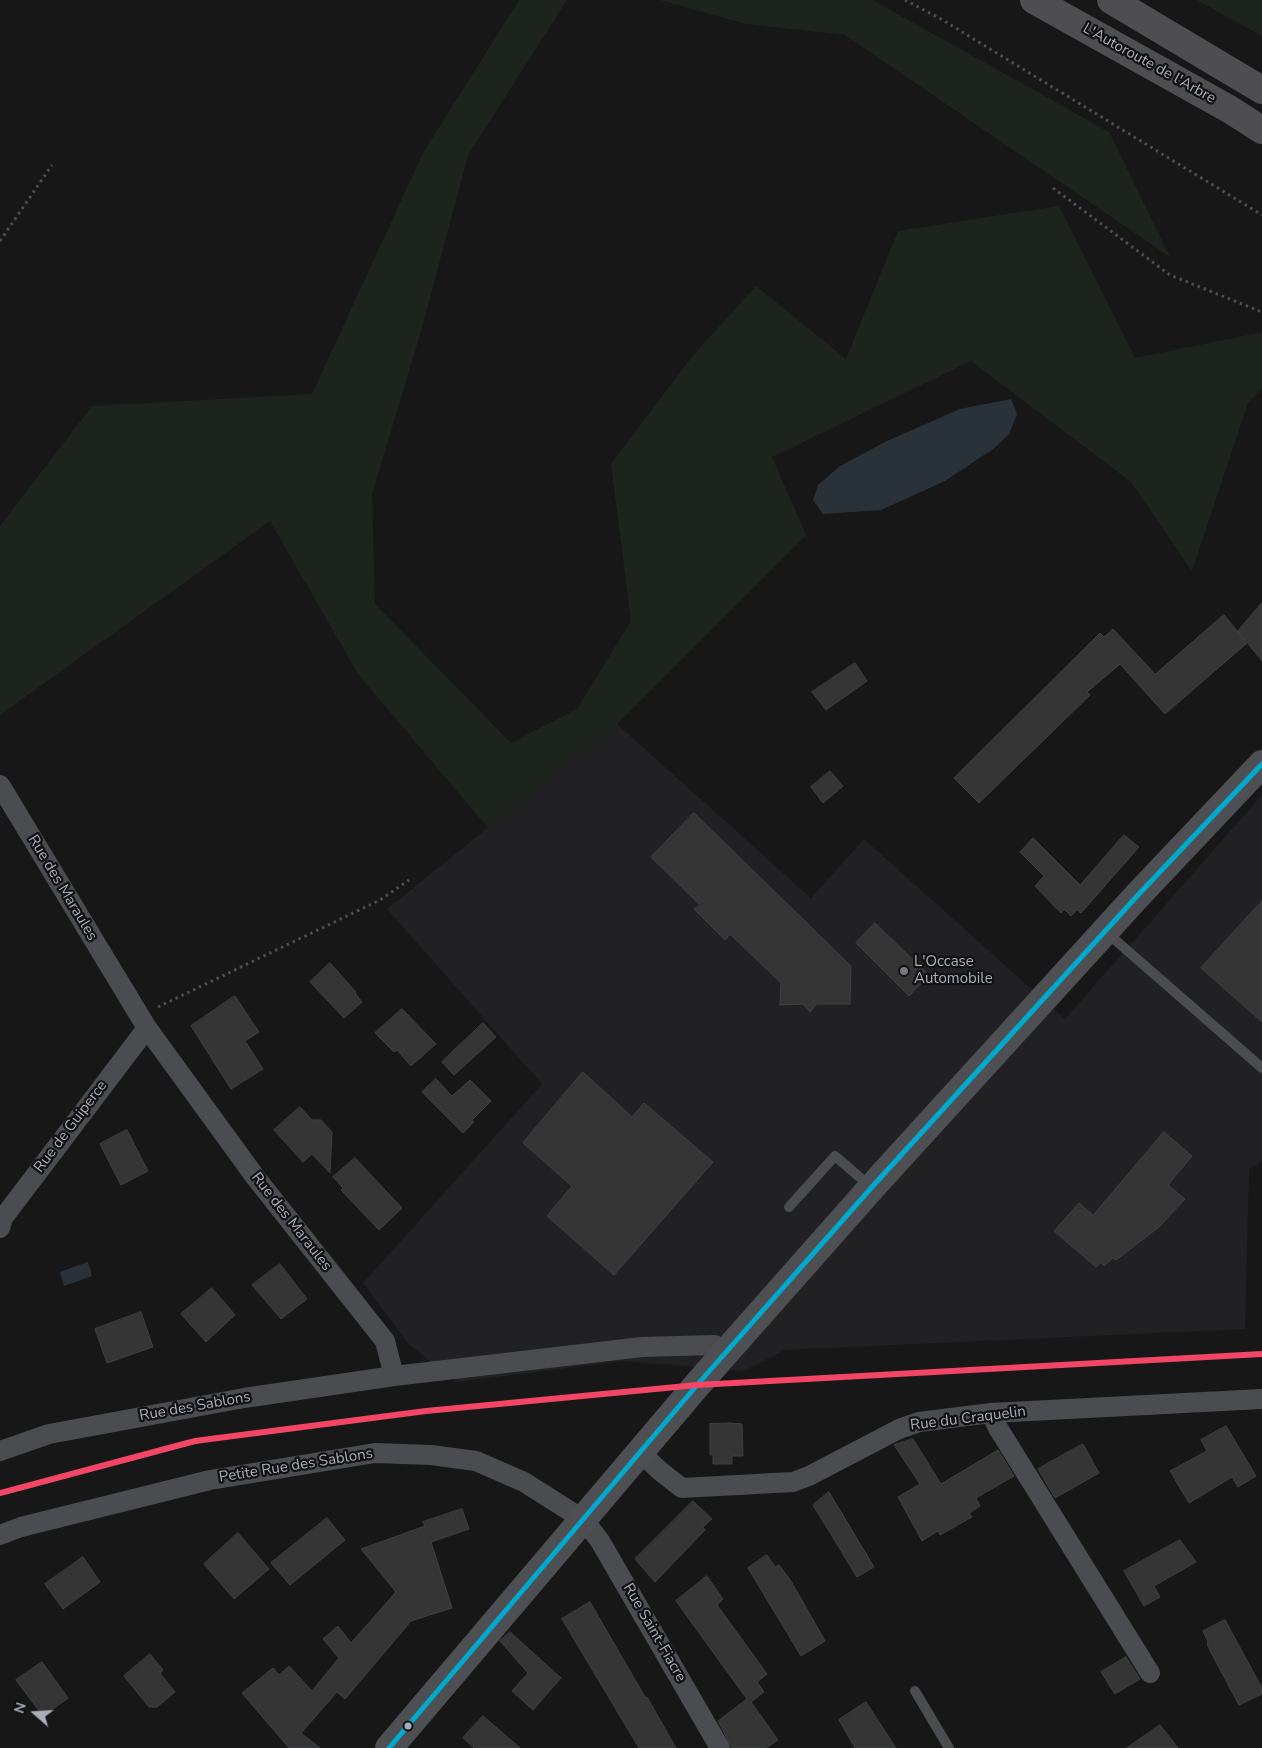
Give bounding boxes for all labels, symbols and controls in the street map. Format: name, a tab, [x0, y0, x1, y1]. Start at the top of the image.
street label: L'Autoroute de l'Arbre	[1079, 20, 1219, 108]
street label: Rue des Maraules	[23, 832, 101, 944]
place label: L'Occase Automobile	[914, 953, 993, 988]
marker: L'Occase Automobile	[898, 965, 910, 977]
street label: Rue de Guiperce	[31, 1077, 111, 1177]
street label: Rue des Maraules	[247, 1169, 335, 1275]
street label: Rue des Sablons	[138, 1388, 252, 1426]
street label: Rue du Craquelin	[909, 1403, 1027, 1435]
street label: Petite Rue des Sablons	[218, 1445, 374, 1487]
street label: Rue Saint-Fiacre	[619, 1581, 689, 1685]
north arrow	[10, 1688, 60, 1738]
text: N	[10, 1700, 31, 1716]
unlabelled marker	[403, 1721, 413, 1731]

